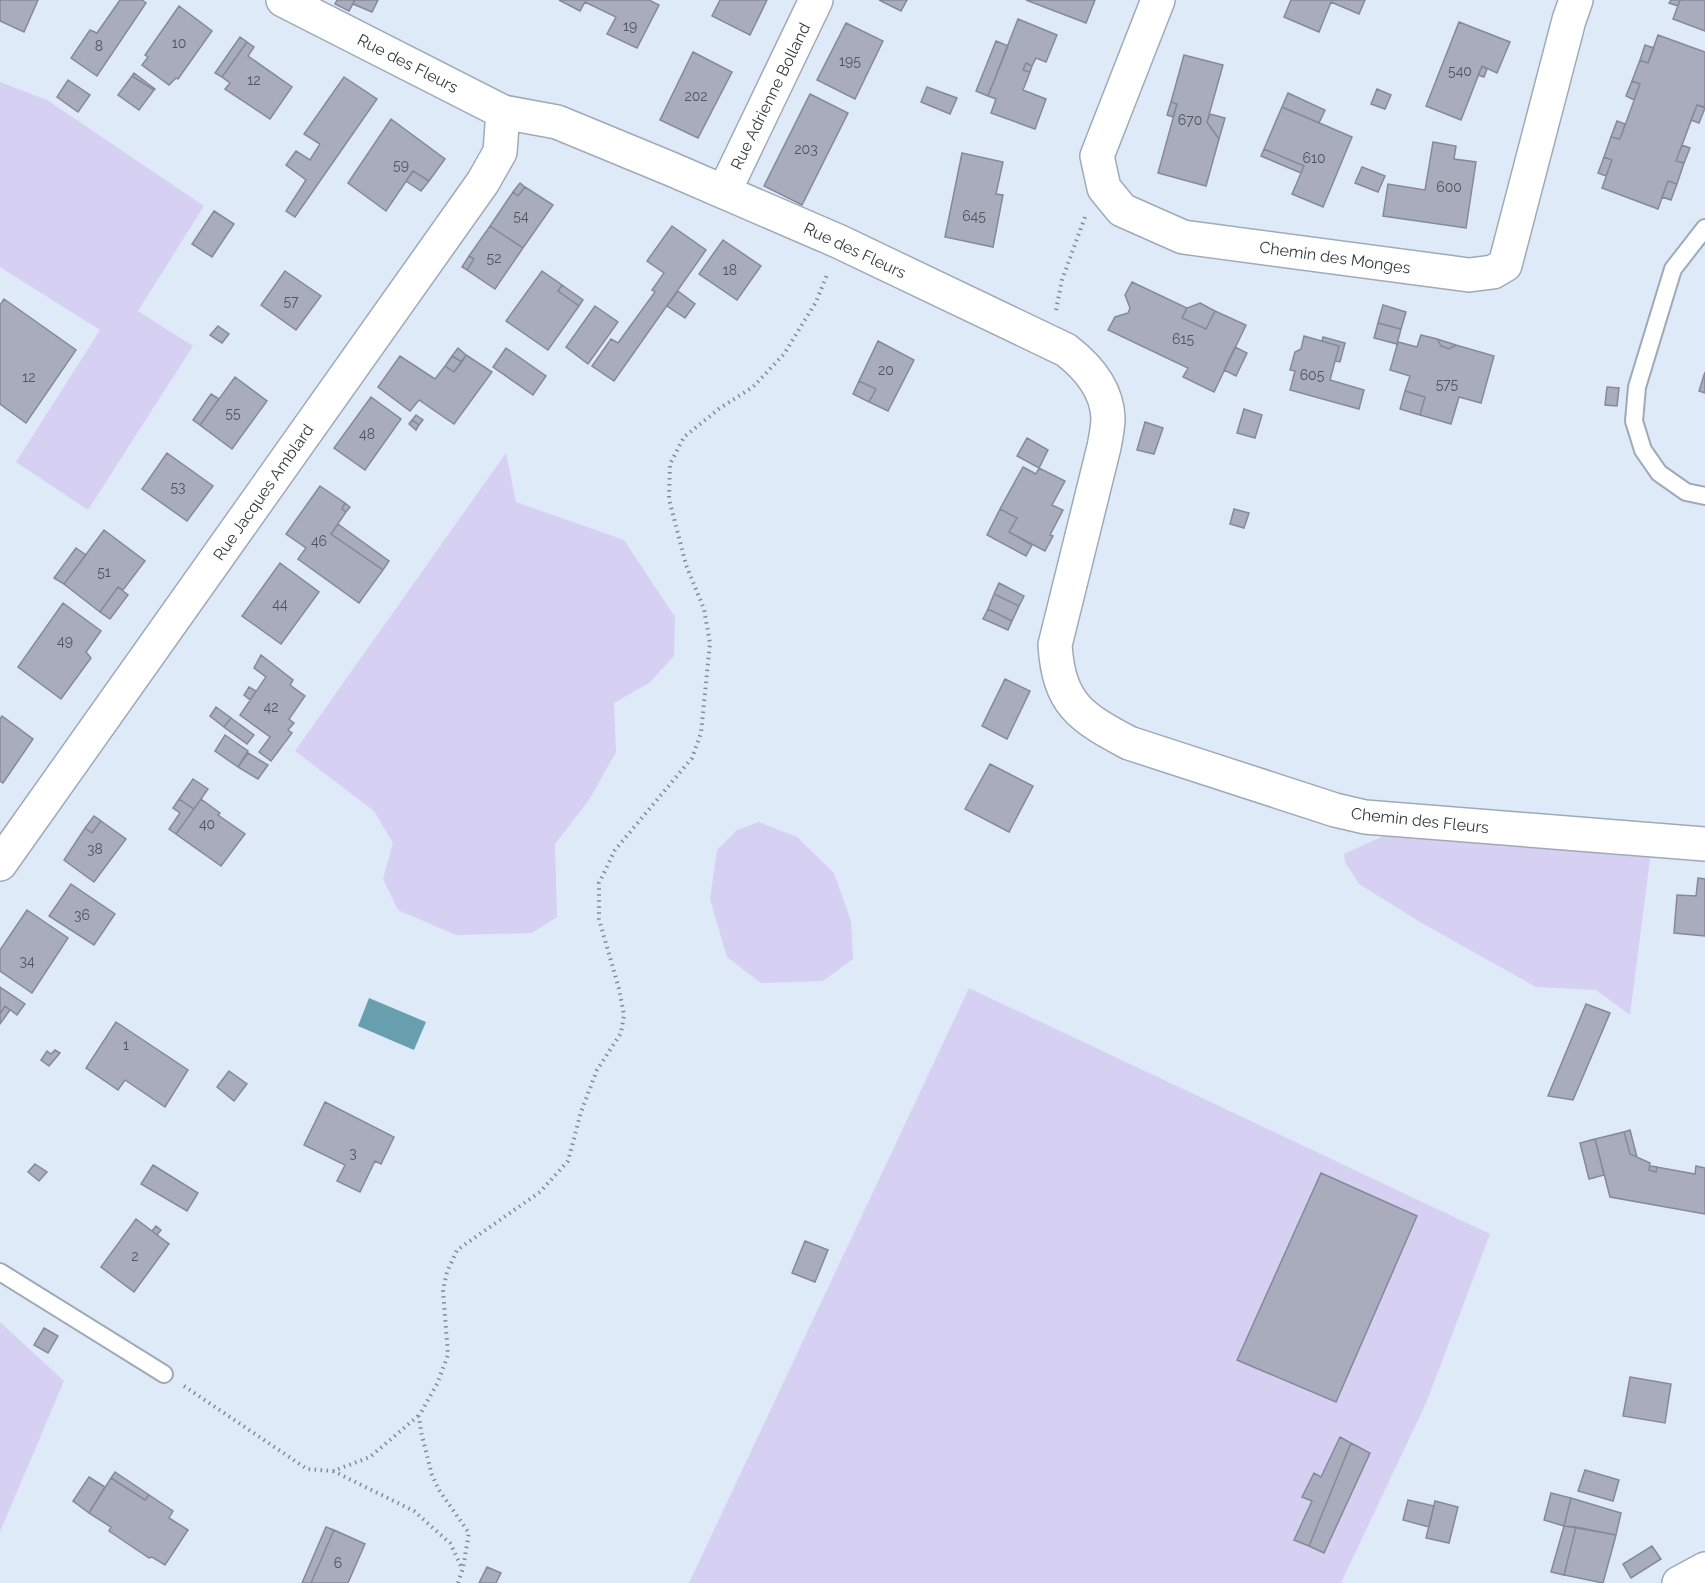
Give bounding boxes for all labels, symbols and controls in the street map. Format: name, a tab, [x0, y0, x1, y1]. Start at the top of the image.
house number: 19	[623, 18, 637, 34]
street label: Rue Adrienne Bolland	[727, 20, 814, 173]
street label: Rue des Fleurs	[354, 30, 462, 97]
house number: 10	[172, 35, 186, 51]
house number: 8	[95, 38, 103, 54]
house number: 195	[839, 53, 861, 69]
house number: 540	[1448, 63, 1472, 79]
house number: 12	[247, 72, 261, 88]
house number: 202	[684, 88, 708, 104]
house number: 670	[1178, 112, 1202, 128]
house number: 203	[794, 141, 818, 157]
house number: 610	[1302, 150, 1326, 166]
house number: 59	[393, 157, 409, 173]
house number: 600	[1436, 179, 1462, 195]
house number: 54	[513, 208, 529, 224]
house number: 645	[962, 208, 986, 224]
street label: Rue des Fleurs	[801, 218, 909, 283]
street label: Chemin des Monges	[1258, 237, 1412, 278]
house number: 52	[487, 250, 501, 266]
house number: 18	[723, 262, 737, 278]
house number: 57	[283, 293, 299, 309]
house number: 615	[1172, 331, 1194, 347]
house number: 20	[878, 362, 894, 378]
house number: 605	[1300, 367, 1325, 383]
house number: 12	[22, 369, 36, 385]
house number: 575	[1436, 376, 1459, 392]
house number: 55	[225, 405, 241, 421]
street label: Rue Jacques Amblard	[209, 421, 318, 564]
house number: 48	[359, 426, 375, 442]
house number: 53	[170, 479, 186, 495]
house number: 46	[311, 533, 327, 549]
house number: 51	[97, 564, 111, 580]
house number: 44	[272, 596, 288, 612]
house number: 49	[57, 633, 73, 649]
house number: 42	[264, 699, 278, 715]
street label: Chemin des Fleurs	[1350, 804, 1490, 837]
house number: 40	[199, 816, 215, 832]
house number: 38	[87, 841, 103, 857]
house number: 36	[74, 907, 90, 923]
house number: 34	[19, 953, 35, 969]
house number: 1	[123, 1037, 129, 1053]
house number: 3	[349, 1145, 357, 1161]
house number: 2	[131, 1248, 139, 1264]
house number: 6	[334, 1555, 342, 1571]

